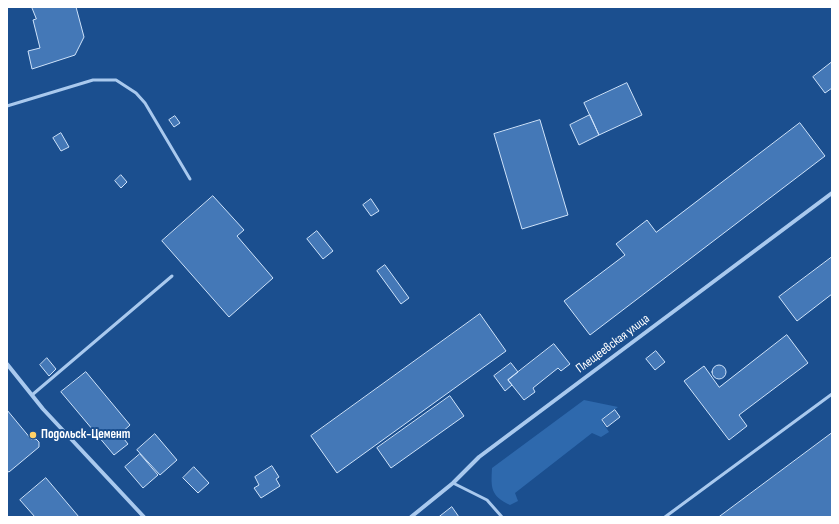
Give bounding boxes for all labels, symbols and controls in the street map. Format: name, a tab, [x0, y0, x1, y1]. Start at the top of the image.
street label: Плещеевская улица	[573, 311, 653, 377]
place label: Подольск-Цемент	[41, 427, 130, 443]
marker: Подольск-Цемент	[28, 430, 38, 440]

